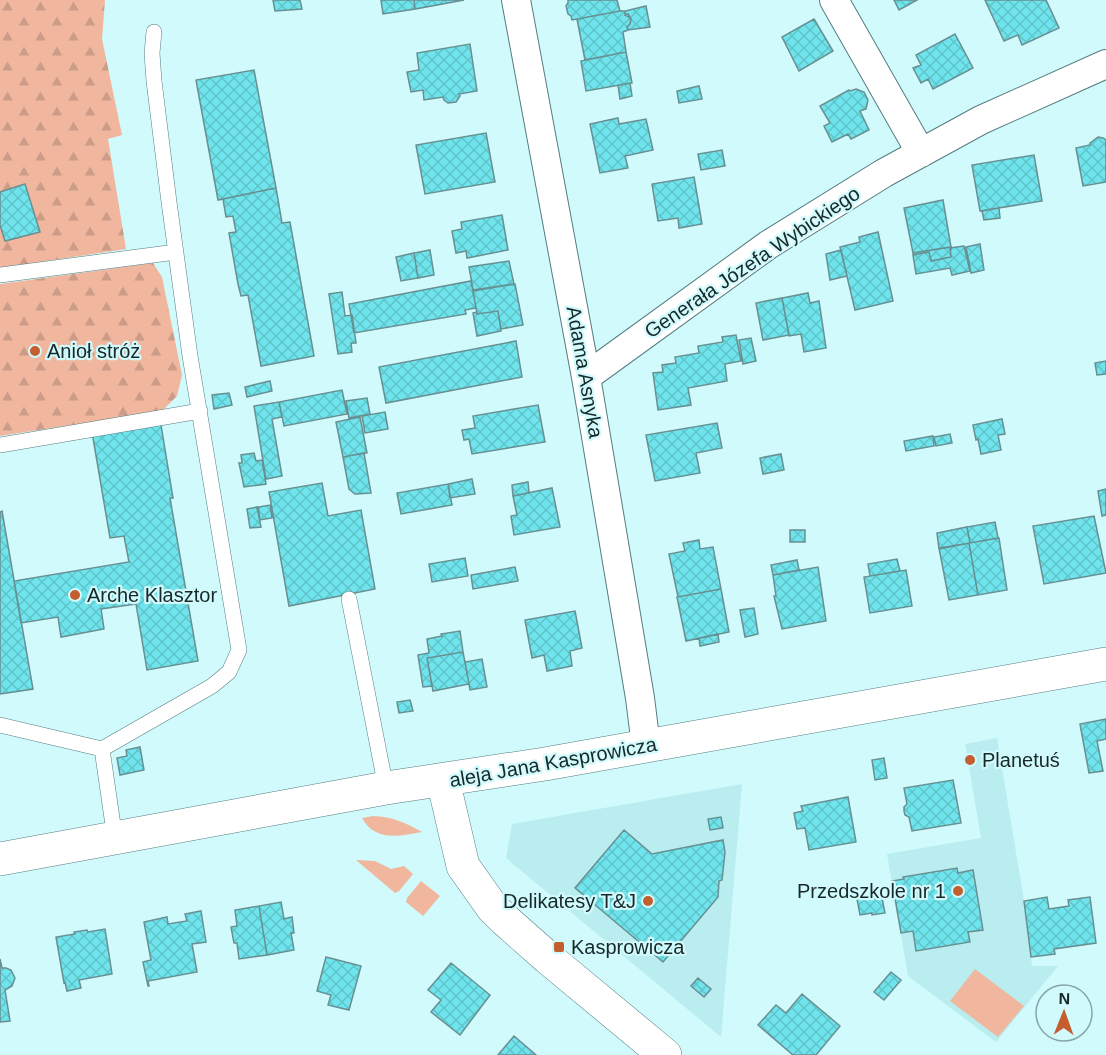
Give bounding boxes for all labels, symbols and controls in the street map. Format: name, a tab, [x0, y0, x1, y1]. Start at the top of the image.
street label: Generała Józefa Wybickiego	[640, 182, 864, 342]
street label: Adama Asnyka	[563, 304, 608, 440]
place label: Anioł stróż	[47, 340, 140, 362]
marker: Anioł stróż	[28, 344, 42, 358]
place label: Arche Klasztor	[87, 584, 217, 606]
marker: Arche Klasztor	[68, 588, 82, 602]
street label: aleja Jana Kasprowicza	[448, 733, 659, 791]
place label: Planetuś	[982, 749, 1060, 771]
marker: Planetuś	[963, 753, 977, 767]
place label: Przedszkole nr 1	[797, 880, 946, 902]
marker: Przedszkole nr 1	[951, 884, 965, 898]
place label: Delikatesy T&J	[503, 890, 636, 912]
marker: Delikatesy T&J	[641, 894, 655, 908]
place label: Kasprowicza	[571, 936, 685, 958]
marker: Kasprowicza	[552, 940, 566, 954]
north arrow	[1034, 983, 1094, 1043]
text: N	[1058, 990, 1070, 1007]

